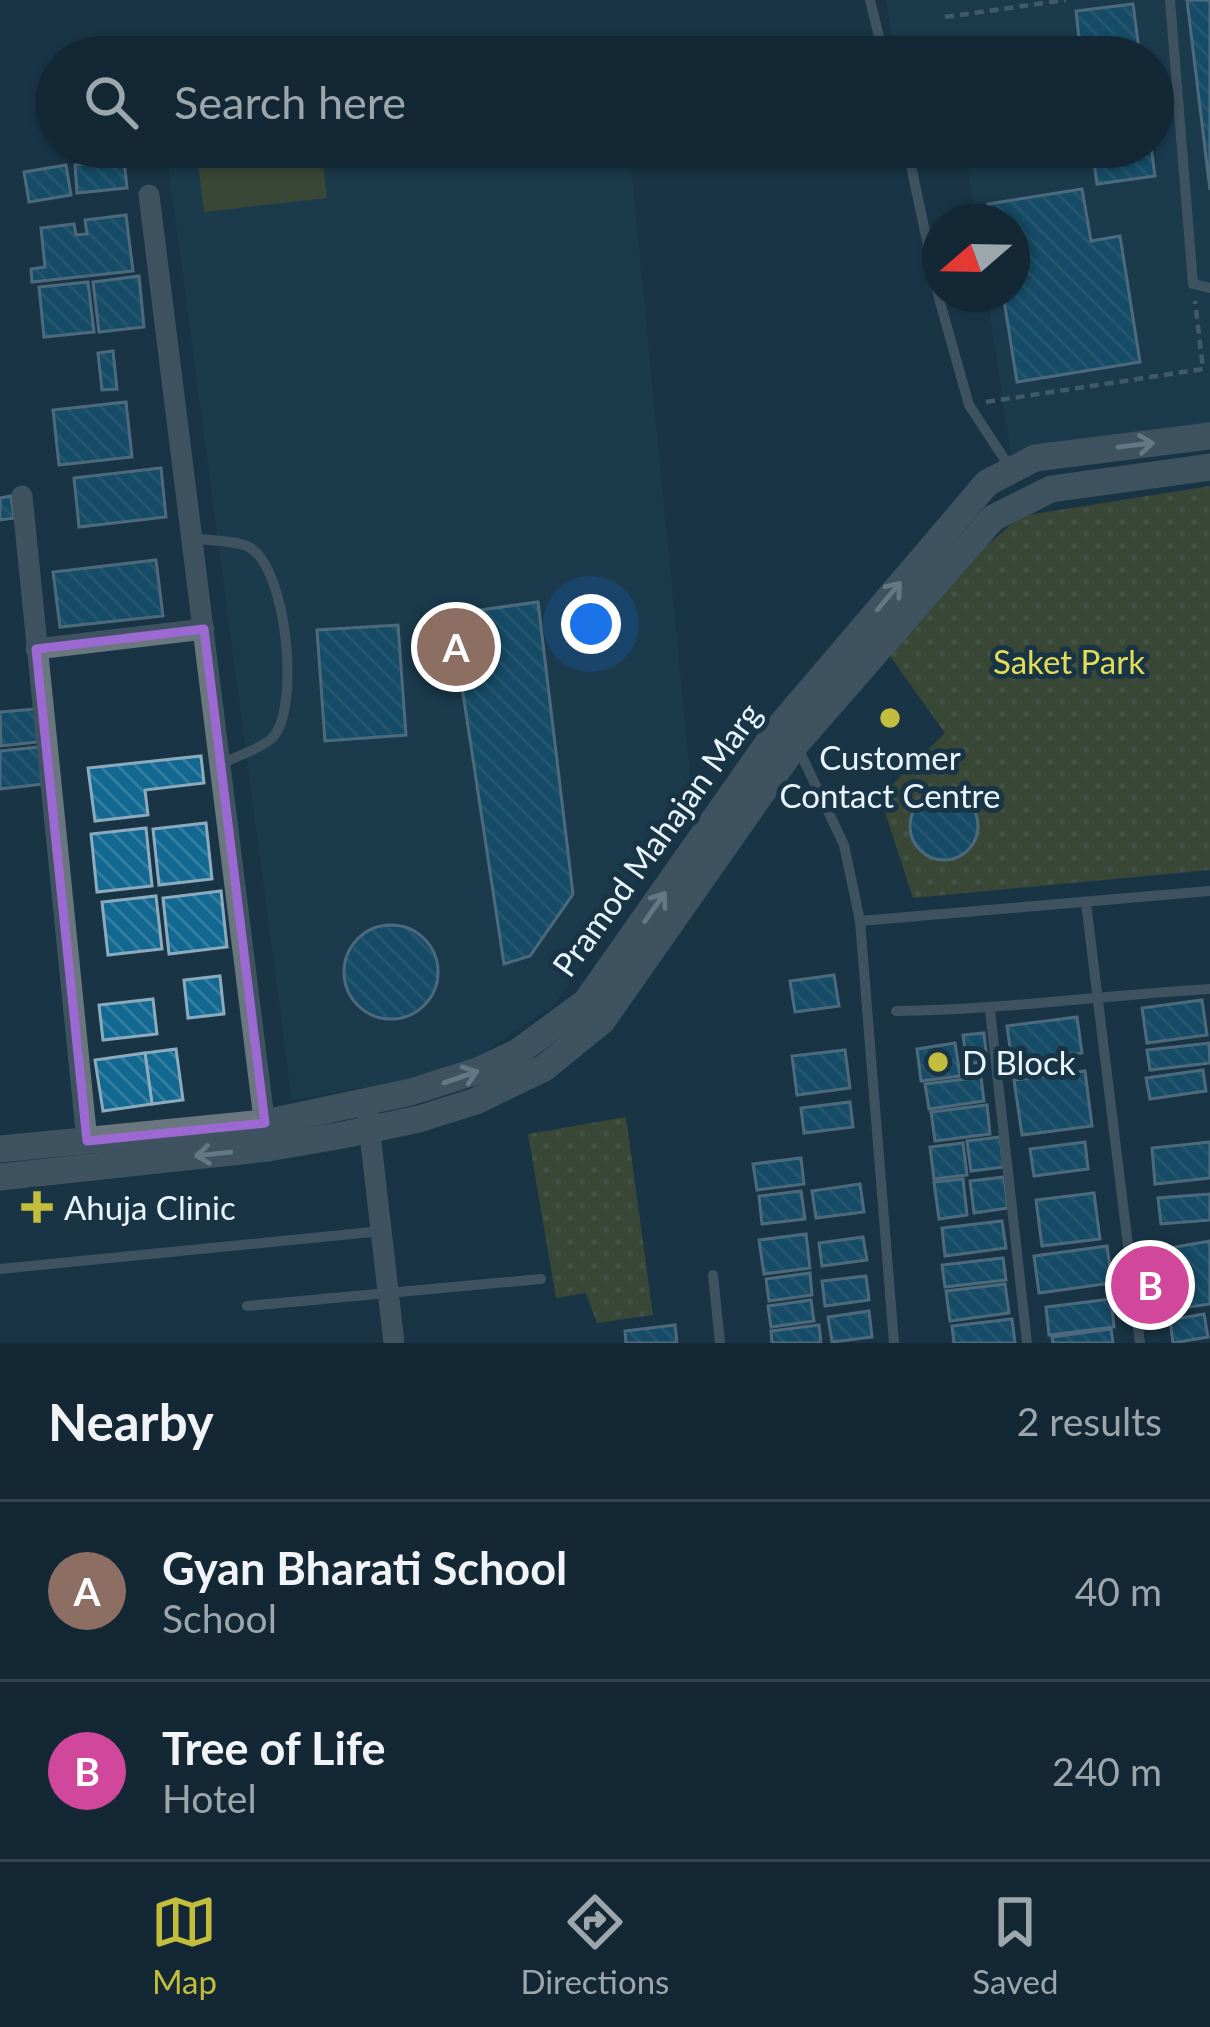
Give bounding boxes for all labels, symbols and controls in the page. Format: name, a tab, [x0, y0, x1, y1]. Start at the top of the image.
search box	[36, 36, 1174, 168]
icon: search	[78, 69, 144, 135]
text: Search here	[174, 75, 406, 129]
north arrow	[922, 204, 1030, 312]
one-way arrow	[1116, 433, 1155, 455]
one-way arrow	[876, 580, 902, 612]
your location	[561, 594, 621, 654]
pin: A	[417, 602, 495, 692]
park label: Saket Park	[993, 641, 1145, 681]
street label: Pramod Mahajan Marg	[543, 694, 769, 984]
marker: Customer Contact Centre	[877, 705, 903, 731]
place label: Customer Contact Centre	[780, 737, 1000, 815]
one-way arrow	[642, 891, 667, 924]
place label: D Block	[962, 1042, 1076, 1082]
marker: D Block	[925, 1049, 951, 1075]
one-way arrow	[441, 1064, 479, 1086]
one-way arrow	[194, 1143, 233, 1166]
place label: Ahuja Clinic	[64, 1187, 236, 1227]
marker: Ahuja Clinic	[21, 1191, 53, 1223]
pin: B	[1111, 1240, 1189, 1330]
text: Nearby	[48, 1391, 214, 1452]
text: 2 results	[1017, 1398, 1162, 1444]
text: Gyan Bharati School	[162, 1541, 567, 1595]
text: A	[73, 1568, 101, 1614]
text: 40 m	[1075, 1568, 1162, 1614]
text: School	[162, 1595, 277, 1641]
text: Tree of Life	[162, 1721, 385, 1775]
text: B	[74, 1748, 100, 1794]
text: 240 m	[1052, 1748, 1162, 1794]
text: Hotel	[162, 1775, 257, 1821]
tab: Map	[151, 1889, 217, 2001]
tab: Directions	[520, 1889, 669, 2001]
tab: Saved	[972, 1889, 1059, 2001]

